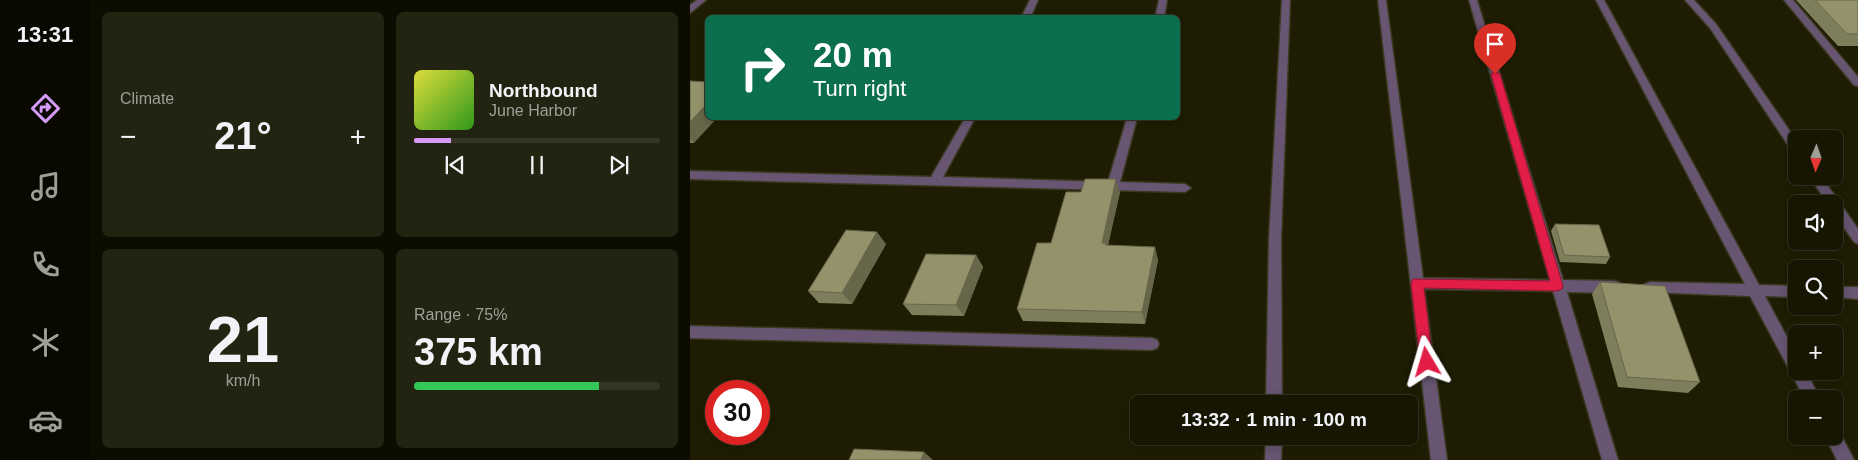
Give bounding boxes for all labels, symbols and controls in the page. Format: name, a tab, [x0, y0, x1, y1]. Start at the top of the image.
text: 13:31	[17, 22, 73, 47]
pin	[1474, 23, 1516, 74]
icon: arrive	[1481, 30, 1509, 58]
icon: right	[730, 35, 795, 100]
text: 20 m	[813, 35, 893, 74]
text: Turn right	[813, 76, 906, 101]
text: Northbound	[489, 80, 598, 101]
text: Climate	[120, 90, 174, 107]
icon: directions	[28, 91, 63, 126]
text: June Harbor	[489, 102, 577, 119]
text: 21°	[214, 115, 272, 157]
text: −	[120, 121, 136, 152]
text: +	[350, 121, 366, 152]
north arrow	[1788, 130, 1842, 185]
map controls	[1788, 130, 1843, 445]
icon: previous	[441, 151, 469, 179]
icon: pause	[523, 151, 551, 179]
icon: next	[605, 151, 633, 179]
icon: music	[28, 169, 63, 204]
button: sound	[1788, 195, 1843, 250]
icon: phone	[28, 247, 63, 282]
button: search	[1788, 260, 1843, 315]
text: 21	[207, 303, 279, 376]
text: Range · 75%	[414, 306, 507, 323]
icon: climate	[28, 325, 63, 360]
button: +	[1788, 325, 1843, 380]
text: 375 km	[414, 331, 543, 373]
position arrow	[1400, 335, 1452, 387]
text: km/h	[226, 372, 260, 389]
speed limit sign: 30	[705, 380, 770, 445]
button: −	[1788, 390, 1843, 445]
icon: car	[28, 403, 63, 438]
text: 13:32 · 1 min · 100 m	[1181, 409, 1367, 430]

